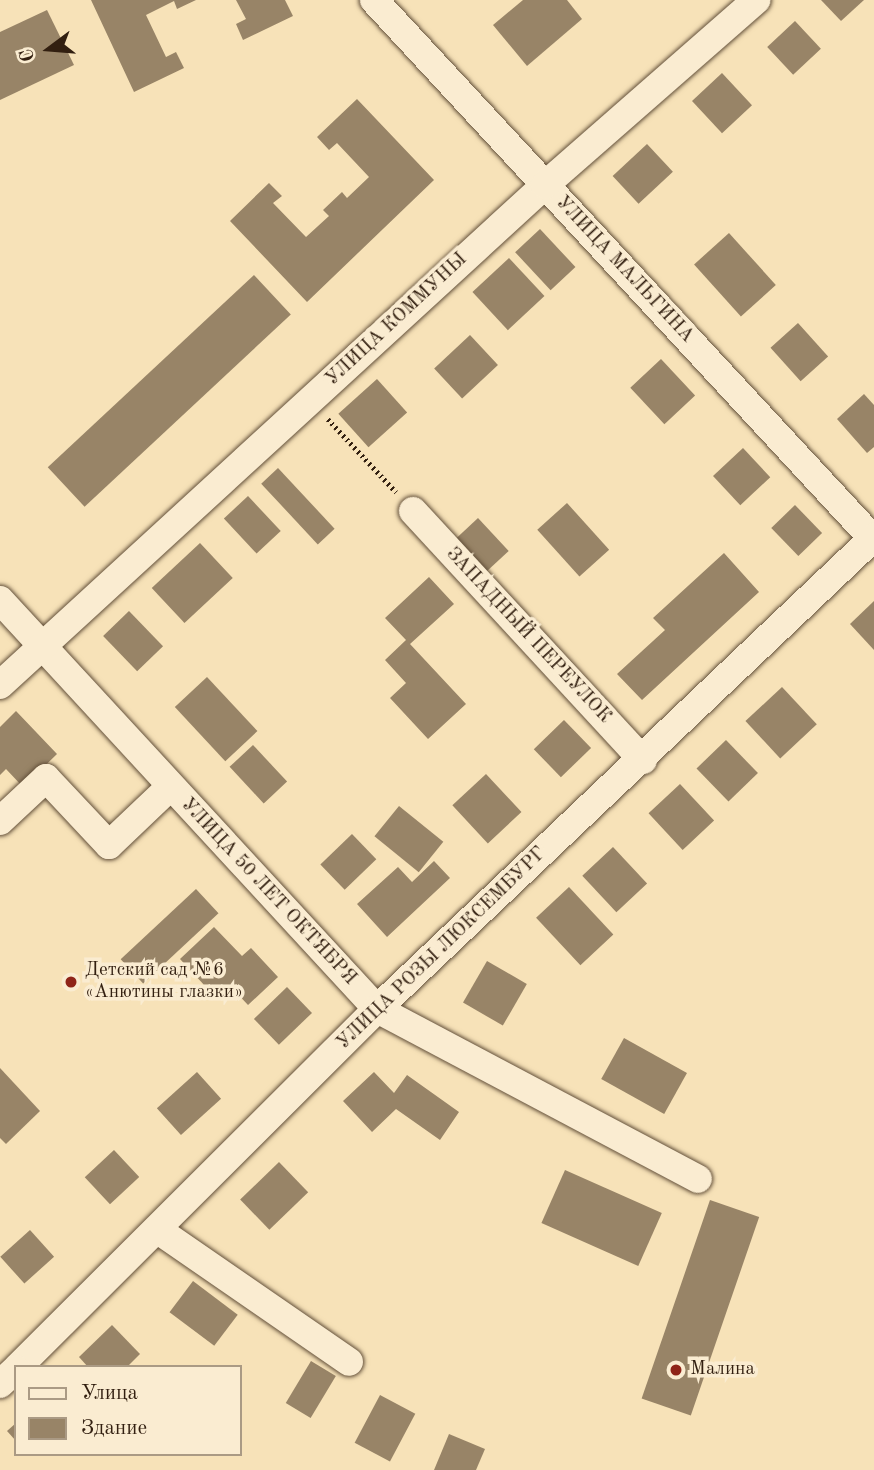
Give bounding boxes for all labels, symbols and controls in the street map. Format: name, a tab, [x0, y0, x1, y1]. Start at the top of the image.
north arrow	[14, 14, 84, 84]
text: С	[17, 46, 39, 64]
street label: УЛИЦА МАЛЬГИНА	[550, 192, 698, 348]
street label: УЛИЦА КОММУНЫ	[322, 249, 472, 391]
street label: ЗАПАДНЫЙ ПЕРЕУЛОК	[441, 543, 615, 729]
street label: УЛИЦА 50 ЛЕТ ОКТЯБРЯ	[175, 794, 361, 990]
street label: УЛИЦА РОЗЫ ЛЮКСЕМБУРГ	[333, 843, 551, 1055]
place label: Детский сад №6 «Анютины глазки»	[85, 960, 243, 1004]
marker: Детский сад №6 «Анютины глазки»	[63, 974, 79, 990]
place label: Малина	[690, 1359, 755, 1381]
marker: Малина	[668, 1362, 684, 1378]
legend	[14, 1365, 242, 1456]
text: Улица	[81, 1383, 138, 1404]
text: Здание	[81, 1418, 147, 1439]

